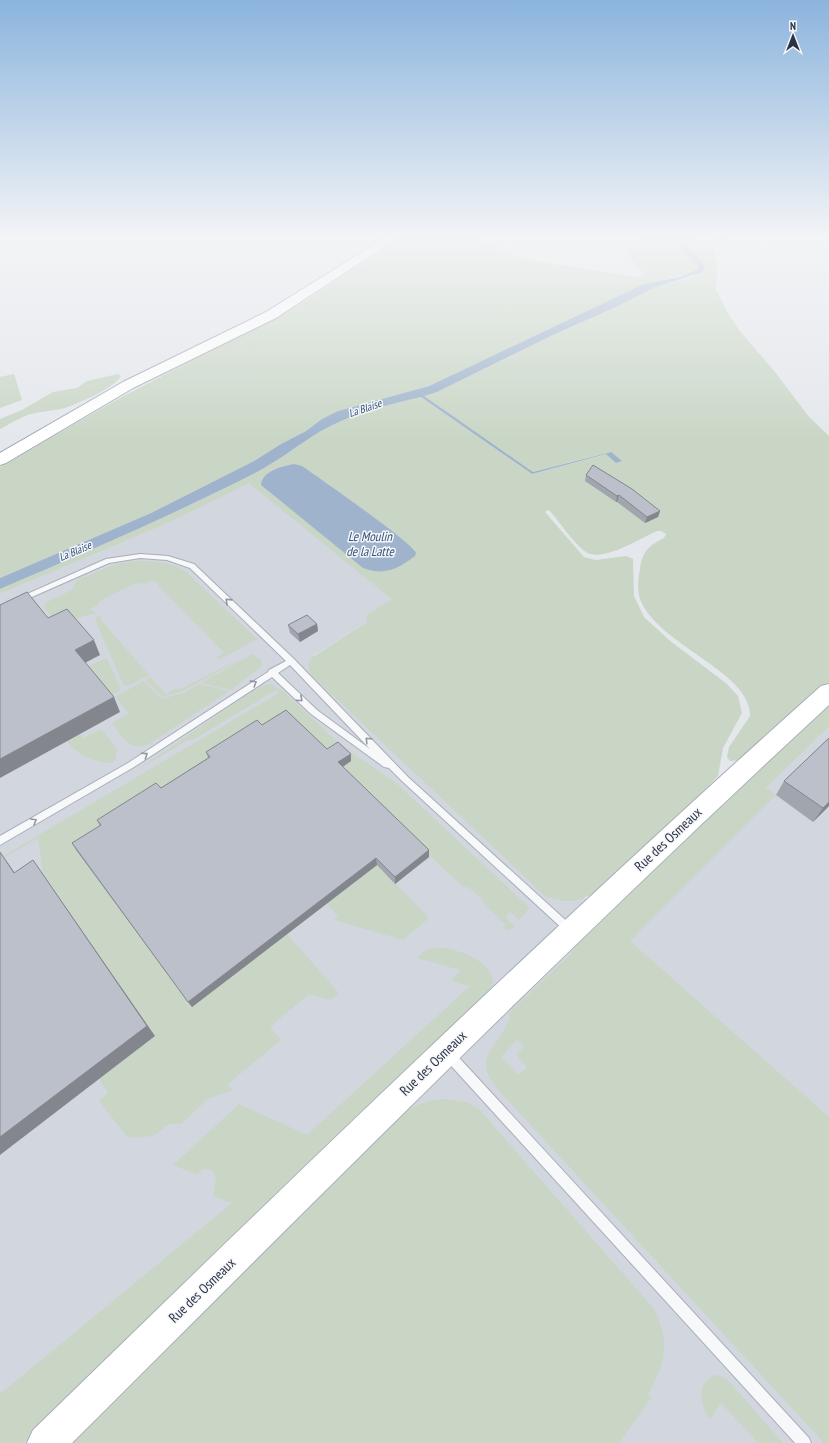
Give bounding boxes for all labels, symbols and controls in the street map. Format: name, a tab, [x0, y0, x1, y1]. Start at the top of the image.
north arrow	[773, 16, 813, 56]
text: N	[790, 19, 796, 33]
water label: La Blaise	[347, 395, 385, 420]
water label: Le Moulin de la Latte	[346, 528, 395, 560]
water label: La Blaise	[57, 537, 95, 564]
one-way arrow	[225, 598, 233, 606]
one-way arrow	[250, 681, 257, 688]
one-way arrow	[295, 694, 303, 702]
one-way arrow	[365, 737, 373, 745]
one-way arrow	[141, 753, 148, 760]
street label: Rue des Osmeaux	[630, 803, 706, 875]
one-way arrow	[30, 819, 37, 826]
street label: Rue des Osmeaux	[396, 1027, 470, 1099]
street label: Rue des Osmeaux	[165, 1254, 239, 1326]

